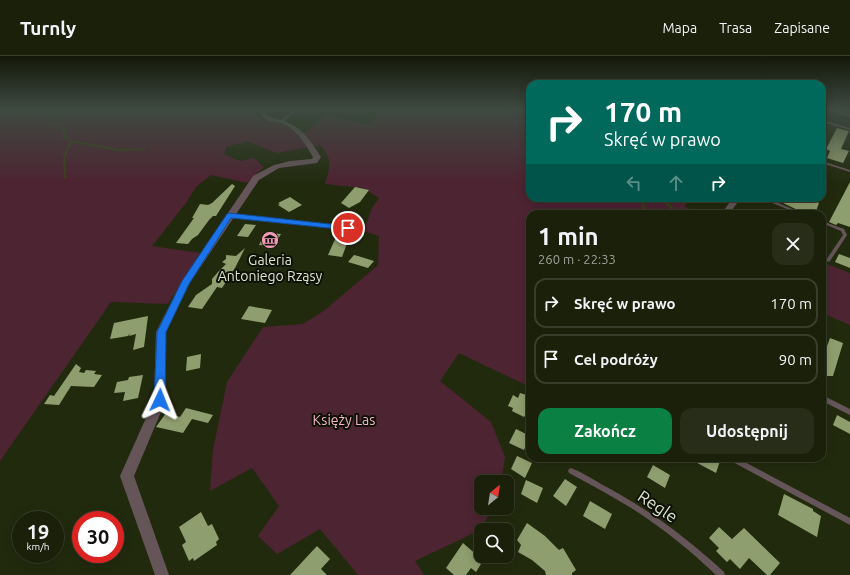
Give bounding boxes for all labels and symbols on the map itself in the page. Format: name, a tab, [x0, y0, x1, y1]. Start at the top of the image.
pin	[331, 211, 365, 245]
museum icon: Galeria Antoniego Rząsy	[260, 230, 280, 250]
place label: Galeria Antoniego Rząsy	[218, 252, 323, 284]
position arrow	[139, 379, 181, 421]
park label: Księży Las	[313, 412, 375, 428]
north arrow	[474, 475, 514, 515]
street label: Regle	[635, 486, 681, 526]
speed limit sign: 30	[72, 511, 124, 563]

